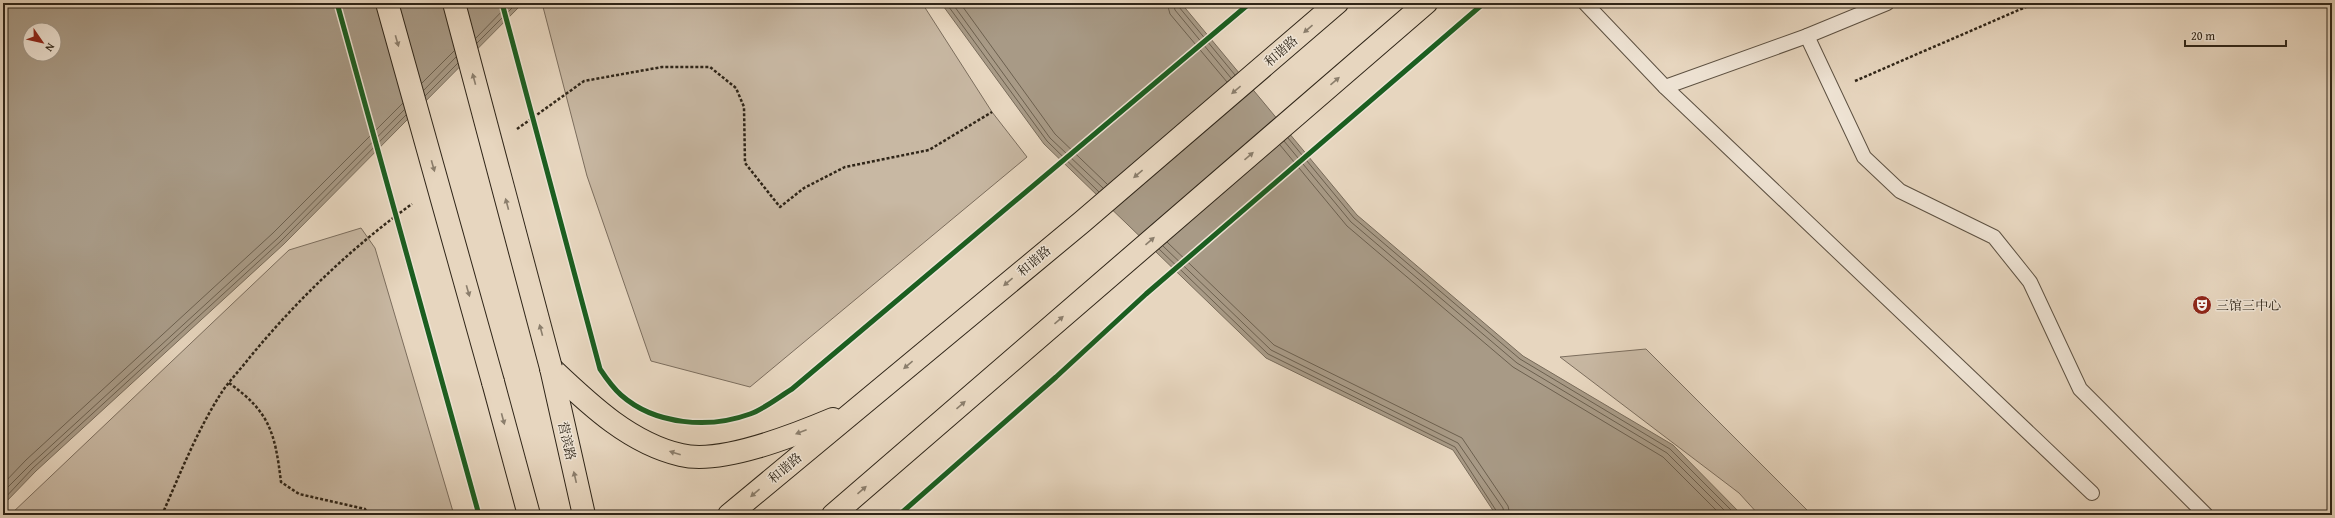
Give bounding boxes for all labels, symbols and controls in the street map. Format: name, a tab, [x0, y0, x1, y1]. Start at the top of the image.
north arrow	[22, 22, 62, 62]
scale bar	[2185, 22, 2286, 48]
one-way arrow	[1302, 24, 1313, 33]
text: 20 m	[2191, 27, 2215, 44]
street label: 和谐路	[1260, 31, 1302, 71]
one-way arrow	[394, 35, 400, 47]
text: N	[41, 40, 59, 56]
one-way arrow	[471, 73, 477, 85]
one-way arrow	[1330, 77, 1341, 86]
one-way arrow	[1231, 85, 1242, 94]
one-way arrow	[1243, 152, 1254, 161]
one-way arrow	[430, 159, 436, 172]
one-way arrow	[1133, 169, 1142, 178]
one-way arrow	[504, 198, 510, 211]
one-way arrow	[1145, 237, 1156, 246]
street label: 和谐路	[1013, 241, 1055, 281]
one-way arrow	[1003, 278, 1014, 286]
one-way arrow	[465, 285, 471, 297]
theatre icon: 三馆三中心	[2191, 294, 2213, 316]
place label: 三馆三中心	[2216, 296, 2281, 315]
one-way arrow	[1054, 315, 1065, 324]
one-way arrow	[537, 324, 543, 336]
one-way arrow	[903, 360, 914, 369]
one-way arrow	[956, 400, 966, 409]
one-way arrow	[500, 414, 506, 426]
street label: 营滨路	[553, 420, 581, 462]
one-way arrow	[795, 430, 807, 436]
street label: 和谐路	[764, 448, 806, 488]
one-way arrow	[668, 450, 680, 456]
one-way arrow	[572, 471, 578, 483]
one-way arrow	[857, 485, 868, 494]
one-way arrow	[749, 489, 760, 498]

